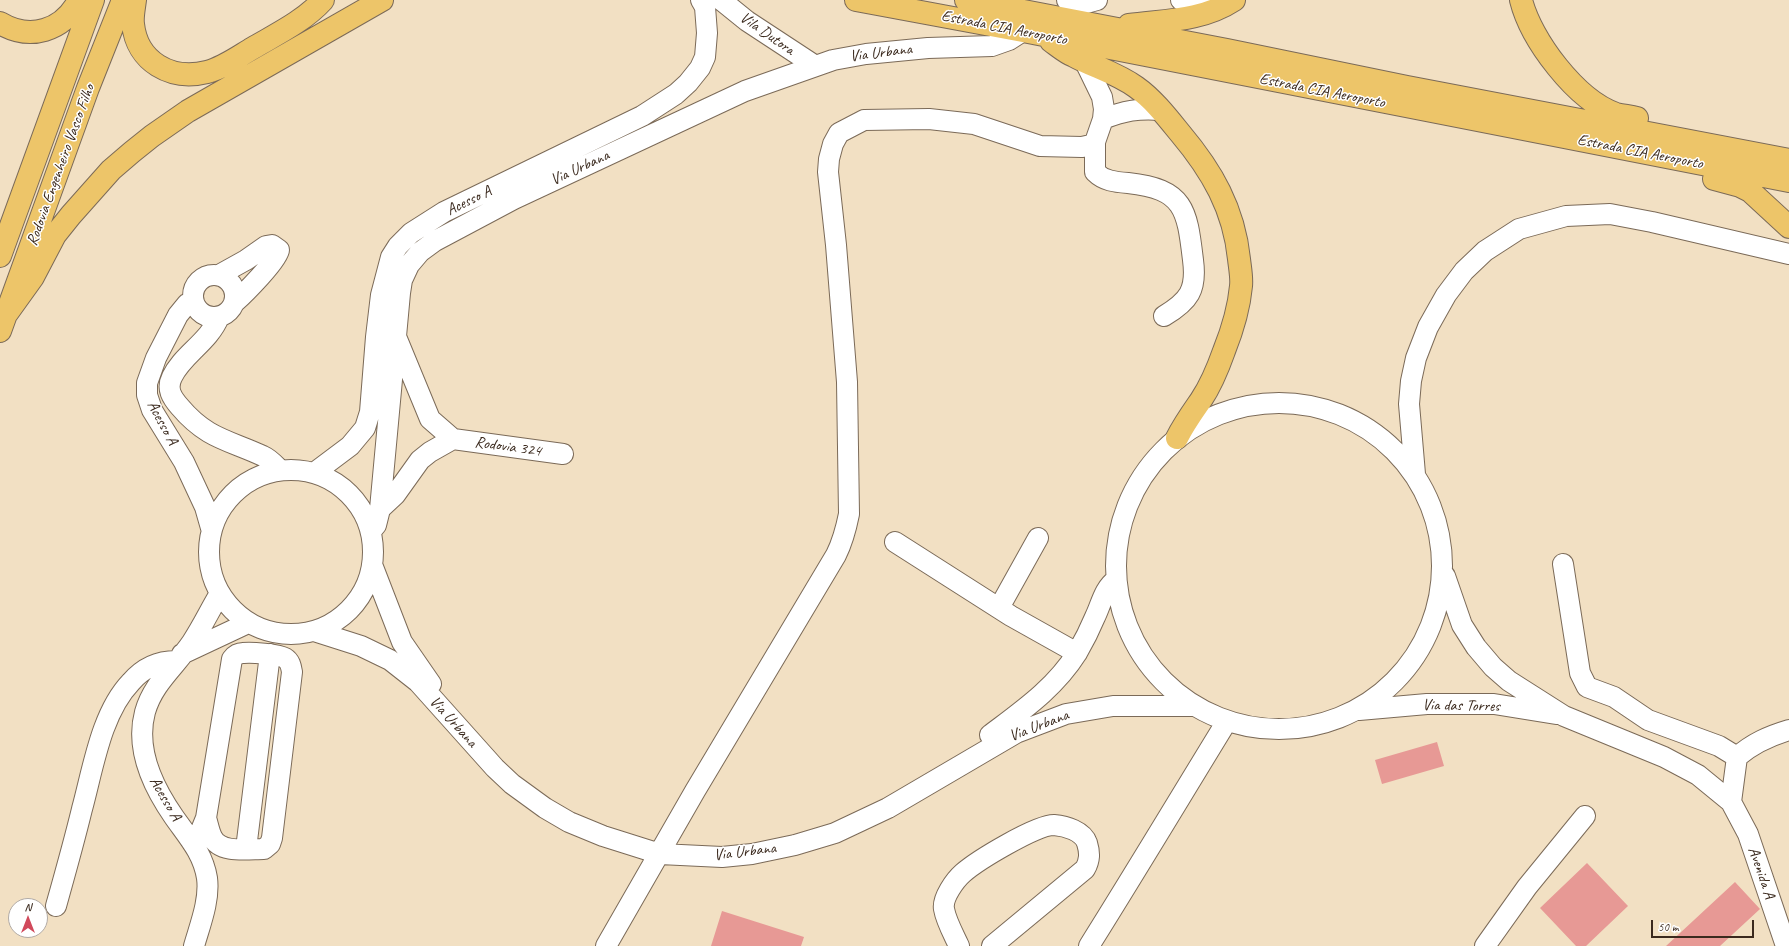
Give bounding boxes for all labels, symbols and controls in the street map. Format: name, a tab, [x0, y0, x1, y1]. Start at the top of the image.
street label: Estrada CIA Aeroporto	[940, 6, 1068, 50]
street label: Vila Dutora	[736, 8, 798, 60]
street label: Via Urbana	[849, 40, 913, 66]
street label: Estrada CIA Aeroporto	[1258, 69, 1386, 113]
street label: Rodovia Engenheiro Vasco Filho	[23, 82, 99, 248]
street label: Estrada CIA Aeroporto	[1576, 130, 1704, 174]
street label: Via Urbana	[548, 146, 612, 190]
street label: Acesso A	[444, 182, 494, 220]
street label: Acesso A	[142, 398, 182, 448]
street label: Rodovia 324	[474, 433, 542, 461]
street label: Via Urbana	[425, 692, 481, 752]
street label: Via das Torres	[1422, 696, 1500, 716]
street label: Via Urbana	[1006, 706, 1072, 746]
street label: Acesso A	[145, 774, 185, 824]
street label: Via Urbana	[713, 839, 777, 865]
street label: Avenida A	[1743, 845, 1779, 901]
north arrow	[8, 898, 48, 938]
text: N	[25, 900, 31, 914]
scale bar	[1653, 912, 1756, 938]
text: 50 m	[1658, 919, 1678, 935]

